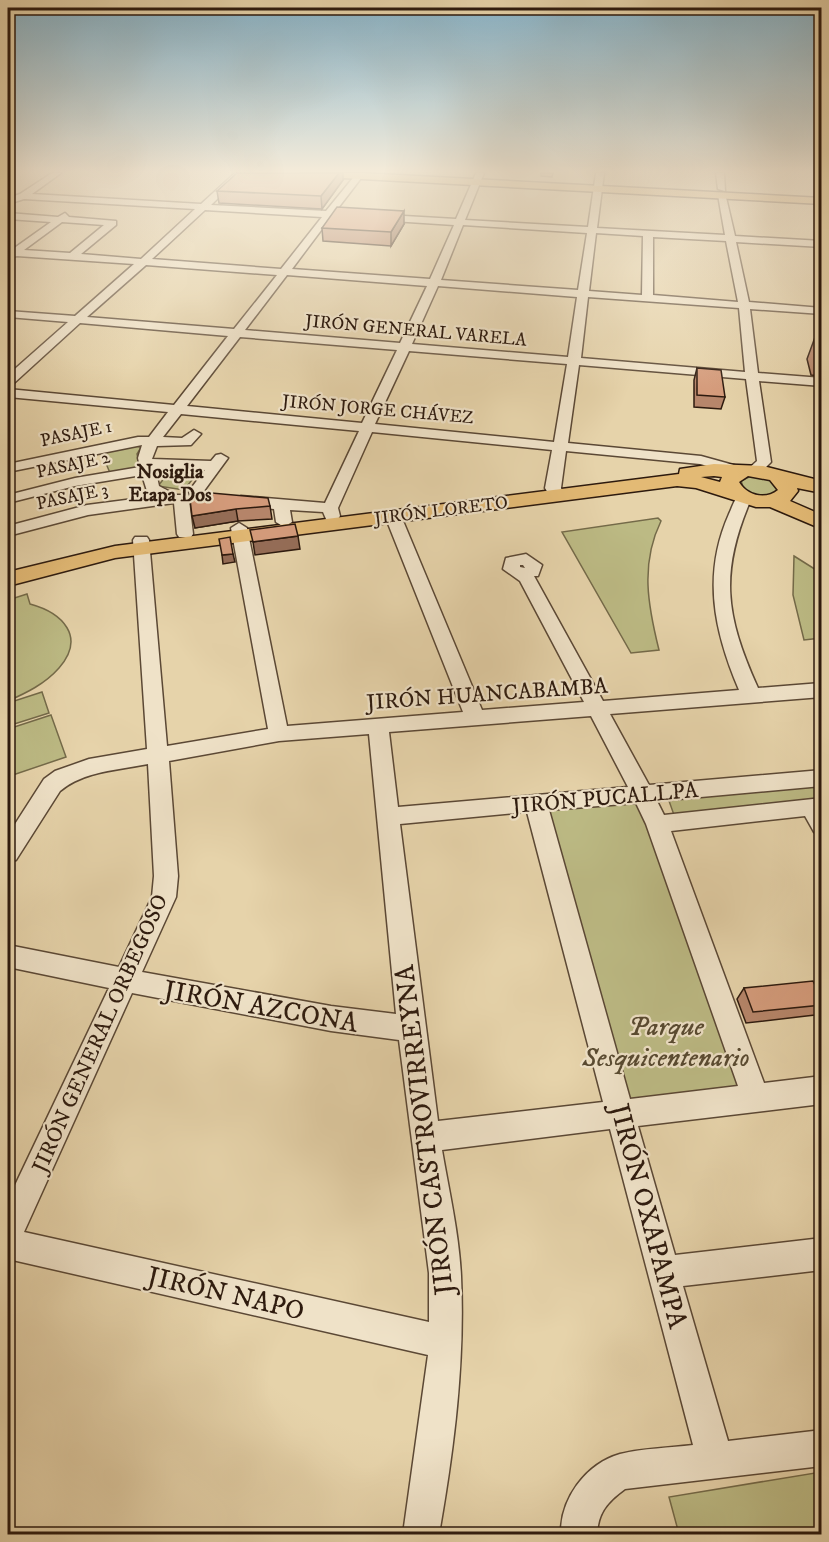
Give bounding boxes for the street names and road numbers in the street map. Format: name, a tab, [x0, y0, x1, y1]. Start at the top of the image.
street label: JIRÓN GENERAL VARELA	[302, 310, 528, 352]
street label: JIRÓN JORGE CHÁVEZ	[279, 389, 475, 429]
street label: PASAJE 1	[38, 416, 114, 452]
street label: PASAJE 2	[34, 446, 112, 484]
street label: PASAJE 3	[34, 479, 110, 515]
street label: JIRÓN LORETO	[371, 492, 509, 530]
street label: JIRÓN HUANCABAMBA	[363, 672, 610, 717]
street label: JIRÓN PUCALLPA	[509, 776, 700, 820]
street label: JIRÓN GENERAL ORBEGOSO	[25, 890, 174, 1179]
street label: JIRÓN CASTROVIRREYNA	[388, 962, 462, 1300]
street label: JIRÓN AZCONA	[158, 973, 361, 1041]
street label: JIRÓN OXAPAMPA	[601, 1097, 695, 1333]
street label: JIRÓN NAPO	[141, 1259, 308, 1329]

